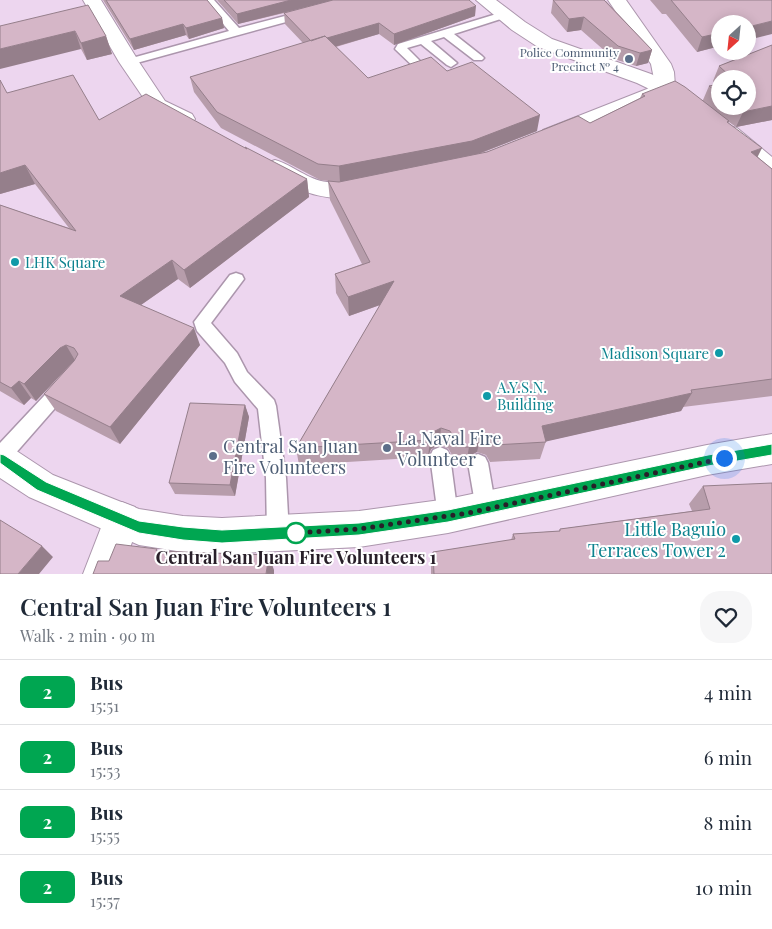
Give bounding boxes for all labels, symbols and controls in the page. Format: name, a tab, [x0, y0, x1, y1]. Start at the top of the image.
north arrow	[711, 15, 756, 60]
map controls	[711, 15, 756, 115]
place label: Police Community Precinct № 4	[520, 44, 619, 74]
marker: Police Community Precinct № 4	[623, 53, 635, 65]
button: locate	[711, 70, 756, 115]
place label: LHK Square	[25, 252, 105, 272]
marker: LHK Square	[9, 256, 21, 268]
place label: Madison Square	[601, 343, 709, 363]
marker: Madison Square	[713, 347, 725, 359]
place label: A.Y.S.N. Building	[496, 377, 554, 414]
marker: A.Y.S.N. Building	[481, 390, 493, 402]
place label: La Naval Fire Volunteer	[396, 426, 502, 471]
place label: Central San Juan Fire Volunteers	[223, 434, 358, 479]
marker: La Naval Fire Volunteer	[381, 442, 393, 454]
your location	[712, 446, 737, 471]
marker: Central San Juan Fire Volunteers	[207, 450, 219, 462]
place label: Little Baguio Terraces Tower 2	[588, 517, 726, 562]
marker: Central San Juan Fire Volunteers 1	[285, 522, 307, 544]
marker: Little Baguio Terraces Tower 2	[730, 533, 742, 545]
place label: Central San Juan Fire Volunteers 1	[156, 545, 437, 569]
text: Central San Juan Fire Volunteers 1	[20, 590, 391, 622]
button: heart	[700, 591, 752, 643]
text: Walk · 2 min · 90 m	[20, 625, 155, 646]
text: Bus	[90, 669, 123, 695]
text: 4 min	[704, 679, 752, 705]
text: 2	[43, 680, 52, 704]
text: 15:51	[90, 695, 119, 716]
text: Bus	[90, 734, 123, 760]
text: 6 min	[704, 744, 752, 770]
text: 2	[43, 745, 52, 769]
text: 15:53	[90, 760, 120, 781]
text: Bus	[90, 799, 123, 825]
text: 8 min	[704, 809, 752, 835]
text: 2	[43, 810, 52, 834]
text: 15:55	[90, 825, 120, 846]
text: Bus	[90, 864, 123, 890]
text: 10 min	[695, 874, 752, 900]
text: 2	[43, 875, 52, 899]
text: 15:57	[90, 890, 120, 911]

